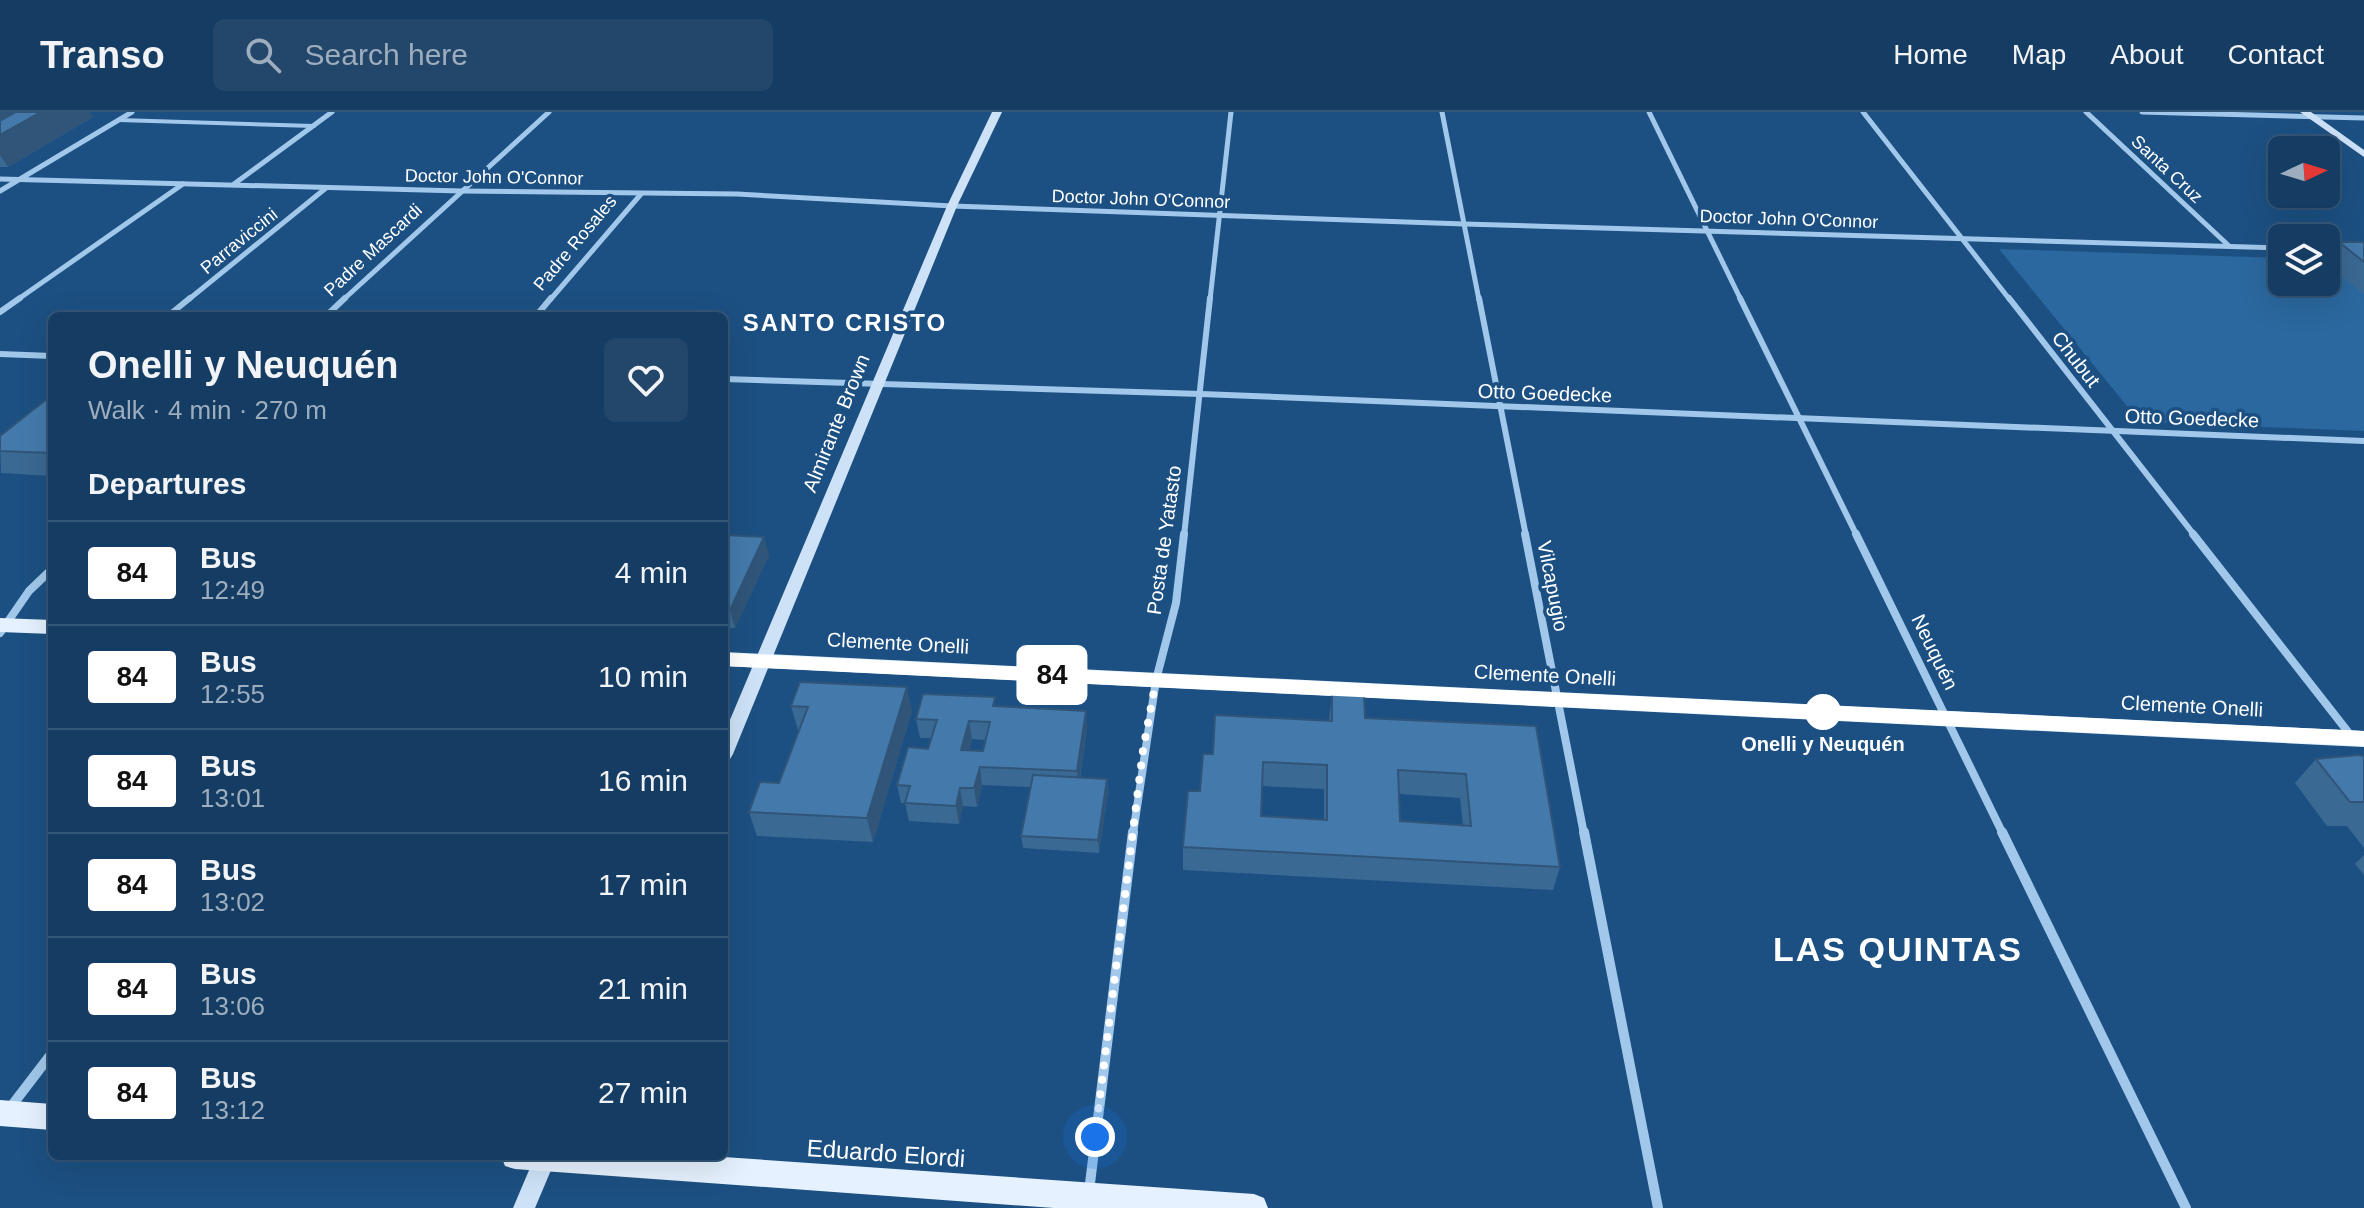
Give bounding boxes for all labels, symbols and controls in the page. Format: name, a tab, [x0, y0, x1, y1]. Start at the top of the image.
search box	[213, 19, 773, 91]
icon: search	[241, 33, 285, 77]
text: Transo	[40, 34, 165, 76]
text: Search here	[305, 38, 468, 71]
text: Home	[1893, 39, 1968, 70]
text: Map	[2012, 39, 2066, 70]
text: About	[2110, 39, 2184, 70]
text: Contact	[2228, 39, 2324, 70]
street label: Santa Cruz	[2127, 131, 2207, 207]
north arrow	[2268, 136, 2340, 208]
map controls	[2268, 136, 2340, 296]
street label: Doctor John O'Connor	[405, 165, 583, 189]
street label: Doctor John O'Connor	[1051, 186, 1231, 212]
street label: Padre Rosales	[529, 191, 621, 295]
street label: Padre Mascardi	[320, 200, 426, 300]
street label: Parraviccini	[197, 204, 281, 278]
street label: Doctor John O'Connor	[1699, 206, 1879, 232]
button: layers	[2268, 224, 2340, 296]
district label: SANTO CRISTO	[743, 309, 947, 336]
street label: Chubut	[2047, 327, 2105, 392]
button: heart	[604, 338, 688, 422]
text: Onelli y Neuquén	[88, 344, 398, 386]
street label: Almirante Brown	[798, 351, 874, 495]
street label: Otto Goedecke	[1477, 380, 1613, 406]
text: Walk · 4 min · 270 m	[88, 395, 327, 425]
street label: Otto Goedecke	[2124, 405, 2260, 431]
street label: Posta de Yatasto	[1143, 464, 1185, 616]
text: Departures	[88, 467, 246, 500]
street label: Vilcapugio	[1533, 539, 1573, 633]
text: Bus	[200, 541, 257, 574]
text: 4 min	[615, 556, 688, 589]
text: 84	[116, 557, 148, 588]
text: 12:49	[200, 575, 265, 605]
street label: Neuquén	[1907, 611, 1963, 693]
street label: Clemente Onelli	[826, 628, 970, 658]
text: Bus	[200, 645, 257, 678]
line badge: 84	[1016, 649, 1088, 701]
text: 84	[1036, 659, 1068, 690]
text: 10 min	[598, 660, 688, 693]
street label: Clemente Onelli	[1473, 660, 1617, 690]
text: 84	[116, 661, 148, 692]
text: 12:55	[200, 679, 265, 709]
street label: Clemente Onelli	[2120, 691, 2264, 721]
marker: Onelli y Neuquén	[1806, 695, 1840, 729]
place label: Onelli y Neuquén	[1741, 733, 1905, 755]
text: Bus	[200, 749, 257, 782]
text: 16 min	[598, 764, 688, 797]
text: 84	[116, 765, 148, 796]
text: 13:01	[200, 783, 265, 813]
text: Bus	[200, 853, 257, 886]
text: 17 min	[598, 868, 688, 901]
text: 84	[116, 869, 148, 900]
text: 13:02	[200, 887, 265, 917]
district label: LAS QUINTAS	[1773, 930, 2023, 968]
text: Bus	[200, 957, 257, 990]
text: 21 min	[598, 972, 688, 1005]
text: 84	[116, 973, 148, 1004]
text: 13:06	[200, 991, 265, 1021]
text: Bus	[200, 1061, 257, 1094]
text: 27 min	[598, 1076, 688, 1109]
text: 84	[116, 1077, 148, 1108]
text: 13:12	[200, 1095, 265, 1125]
your location	[1075, 1117, 1115, 1157]
street label: Eduardo Elordi	[806, 1134, 966, 1172]

